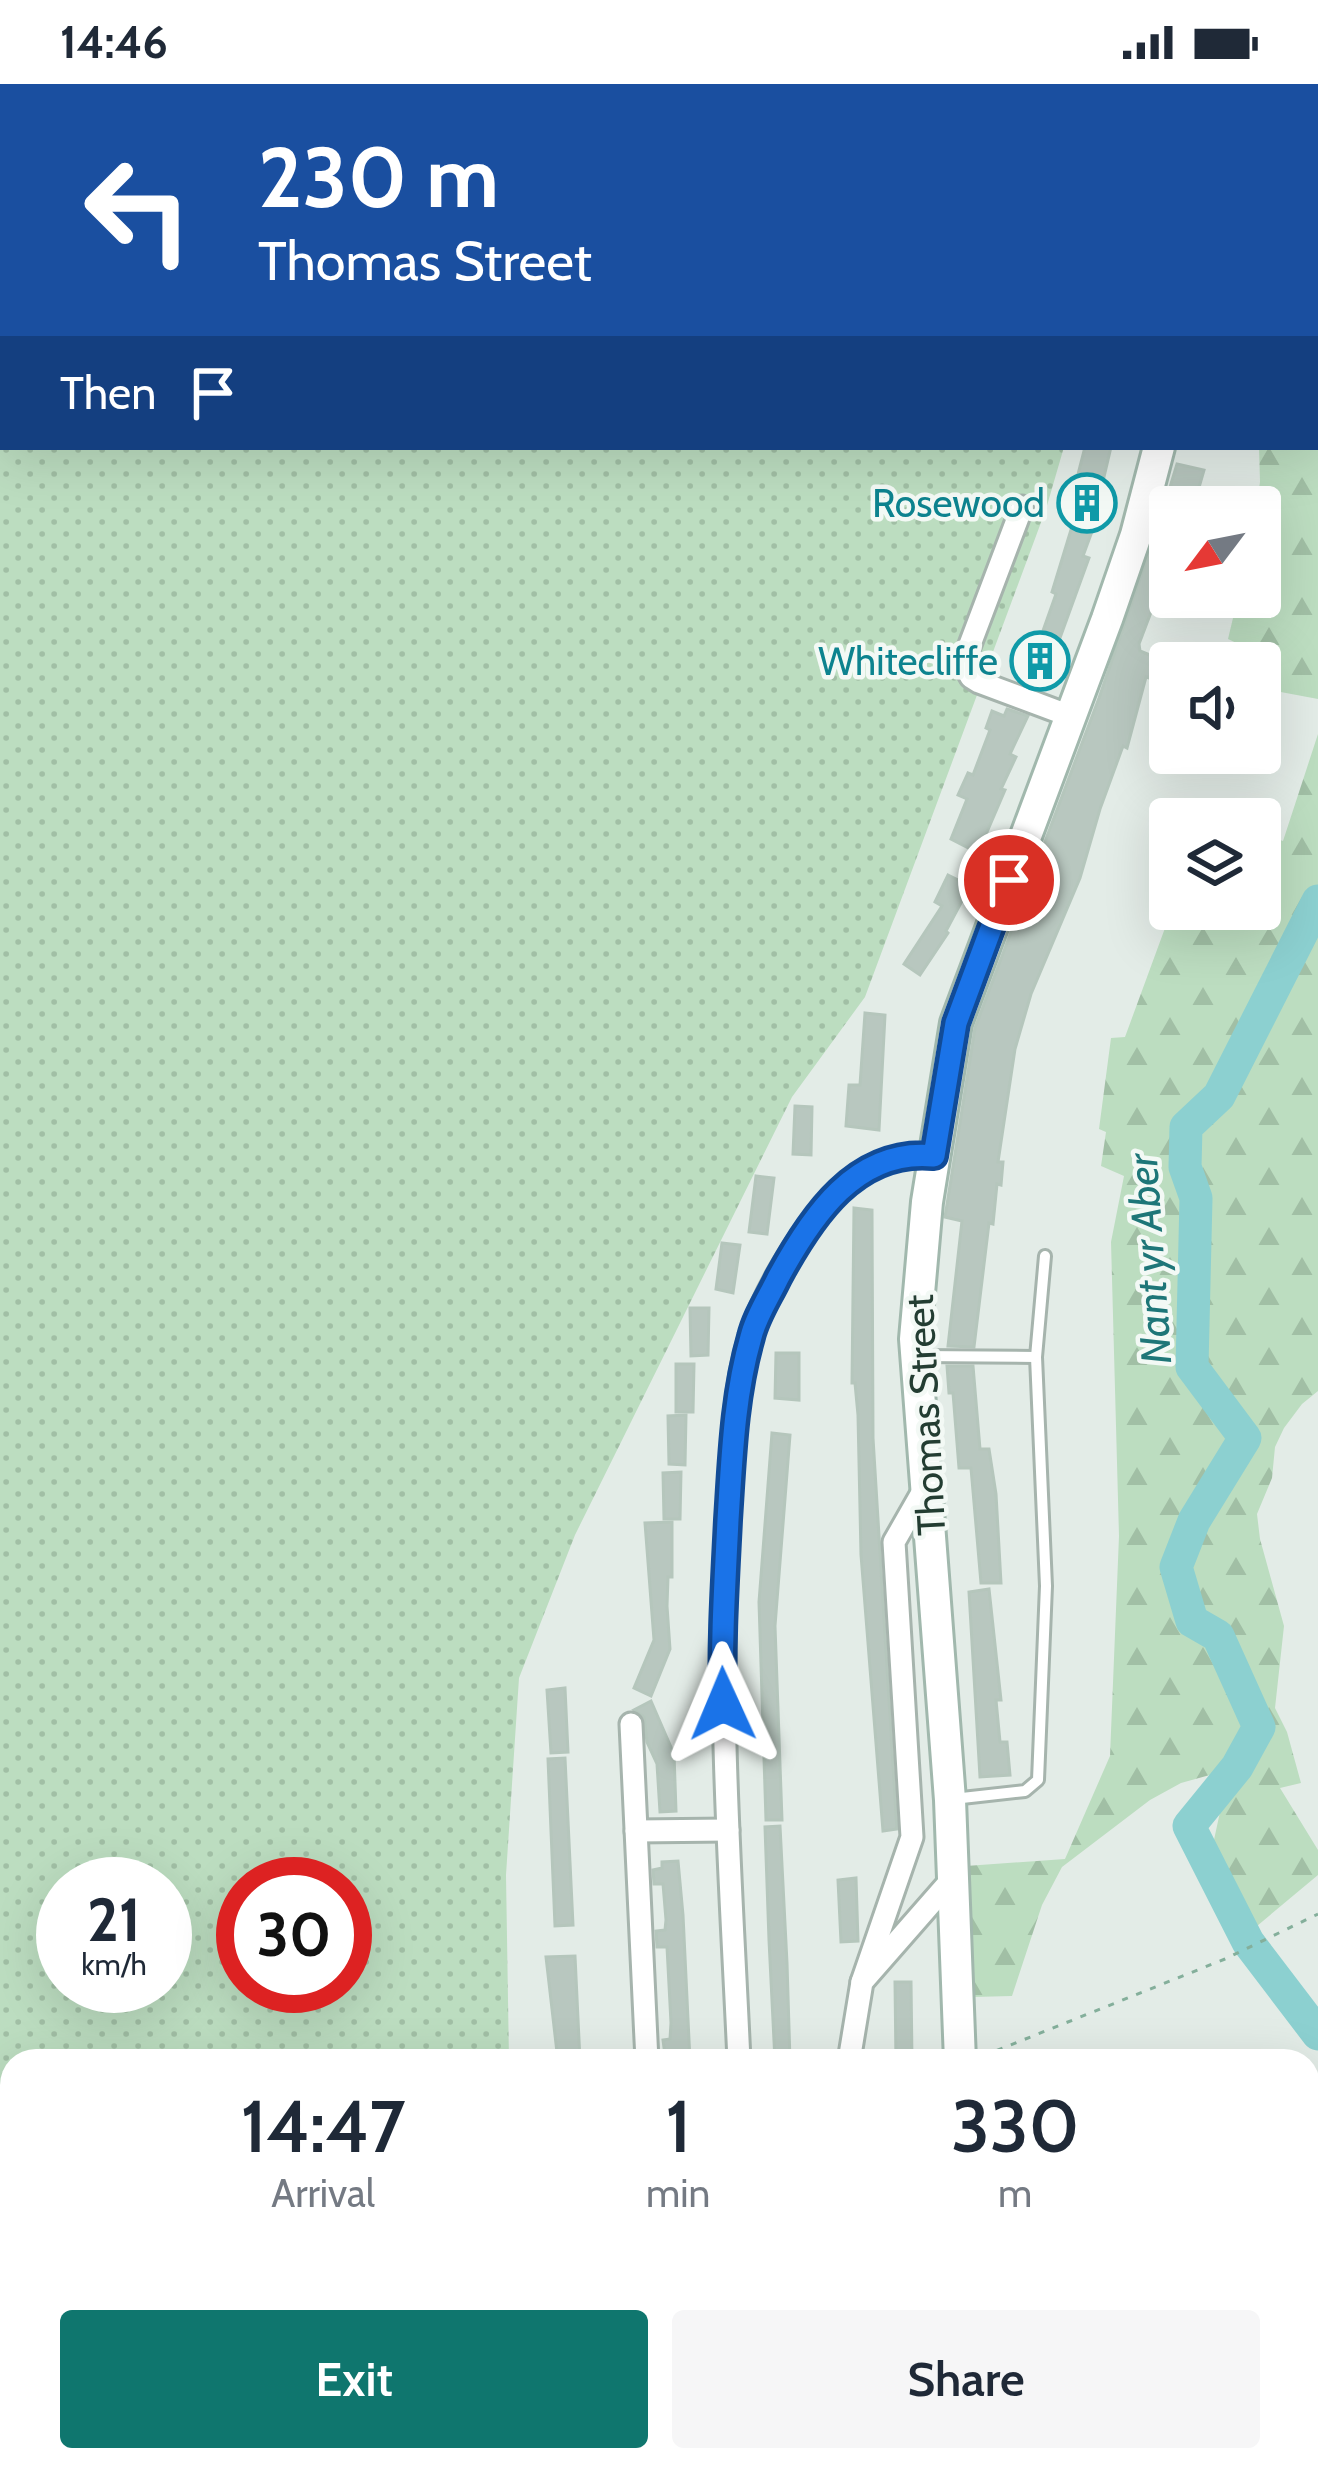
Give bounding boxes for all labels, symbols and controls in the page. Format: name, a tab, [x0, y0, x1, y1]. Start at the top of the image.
text: 14:46	[60, 15, 168, 69]
text: 230 m	[258, 126, 499, 228]
icon: left	[60, 132, 216, 288]
text: Thomas Street	[258, 228, 592, 294]
icon: arrive	[180, 360, 246, 426]
text: Then	[60, 366, 156, 420]
building icon: Rosewood	[1056, 472, 1118, 534]
place label: Rosewood	[872, 479, 1045, 527]
north arrow	[1149, 486, 1281, 618]
map controls	[1149, 486, 1281, 930]
building icon: Whitecliffe	[1009, 630, 1071, 692]
place label: Whitecliffe	[818, 637, 998, 685]
button: sound	[1149, 642, 1281, 774]
button: layers	[1149, 798, 1281, 930]
pin	[958, 829, 1060, 931]
icon: arrive	[976, 847, 1042, 913]
water label: Nant yr Aber	[1116, 1150, 1182, 1366]
street label: Thomas Street	[895, 1293, 955, 1537]
position arrow	[660, 1641, 786, 1767]
speed limit sign: 30	[216, 1857, 372, 2013]
text: 21	[87, 1883, 141, 1956]
text: km/h	[81, 1946, 147, 1983]
text: 14:47	[241, 2083, 405, 2170]
text: 1	[666, 2083, 691, 2170]
text: 330	[951, 2083, 1079, 2170]
text: Arrival	[271, 2169, 375, 2217]
text: min	[646, 2169, 710, 2217]
text: m	[998, 2169, 1032, 2217]
button: Exit	[60, 2310, 648, 2448]
button: Share	[672, 2310, 1260, 2448]

